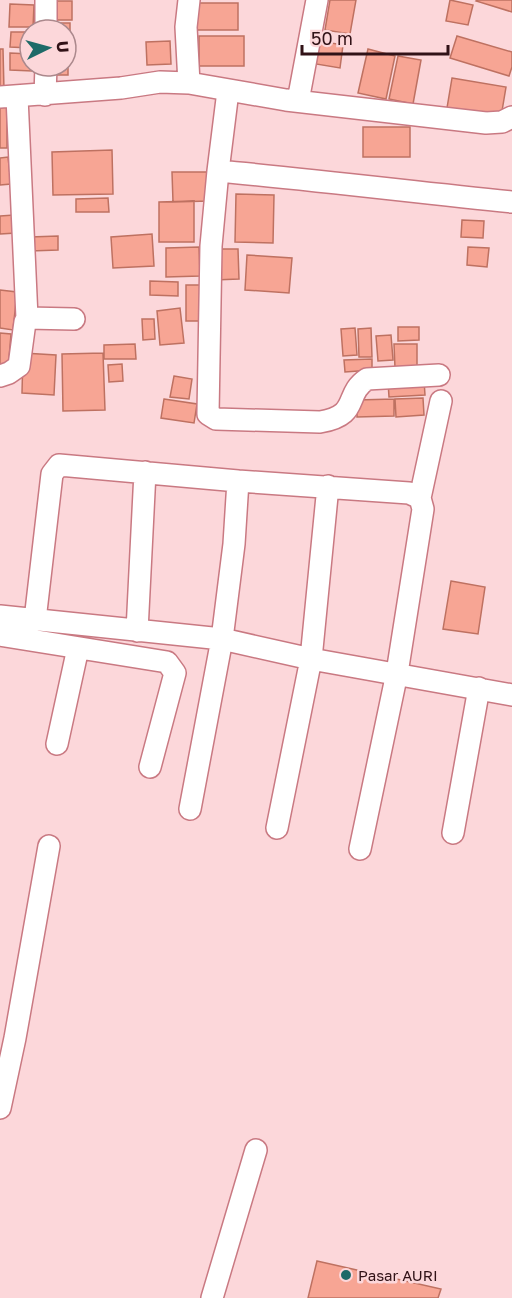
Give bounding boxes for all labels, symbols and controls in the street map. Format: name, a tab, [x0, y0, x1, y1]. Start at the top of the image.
north arrow	[18, 18, 78, 78]
scale bar	[302, 18, 448, 56]
text: 50 m	[311, 27, 353, 49]
text: U	[52, 40, 73, 53]
place label: Pasar AURI	[358, 1266, 438, 1284]
marker: Pasar AURI	[339, 1268, 353, 1282]

